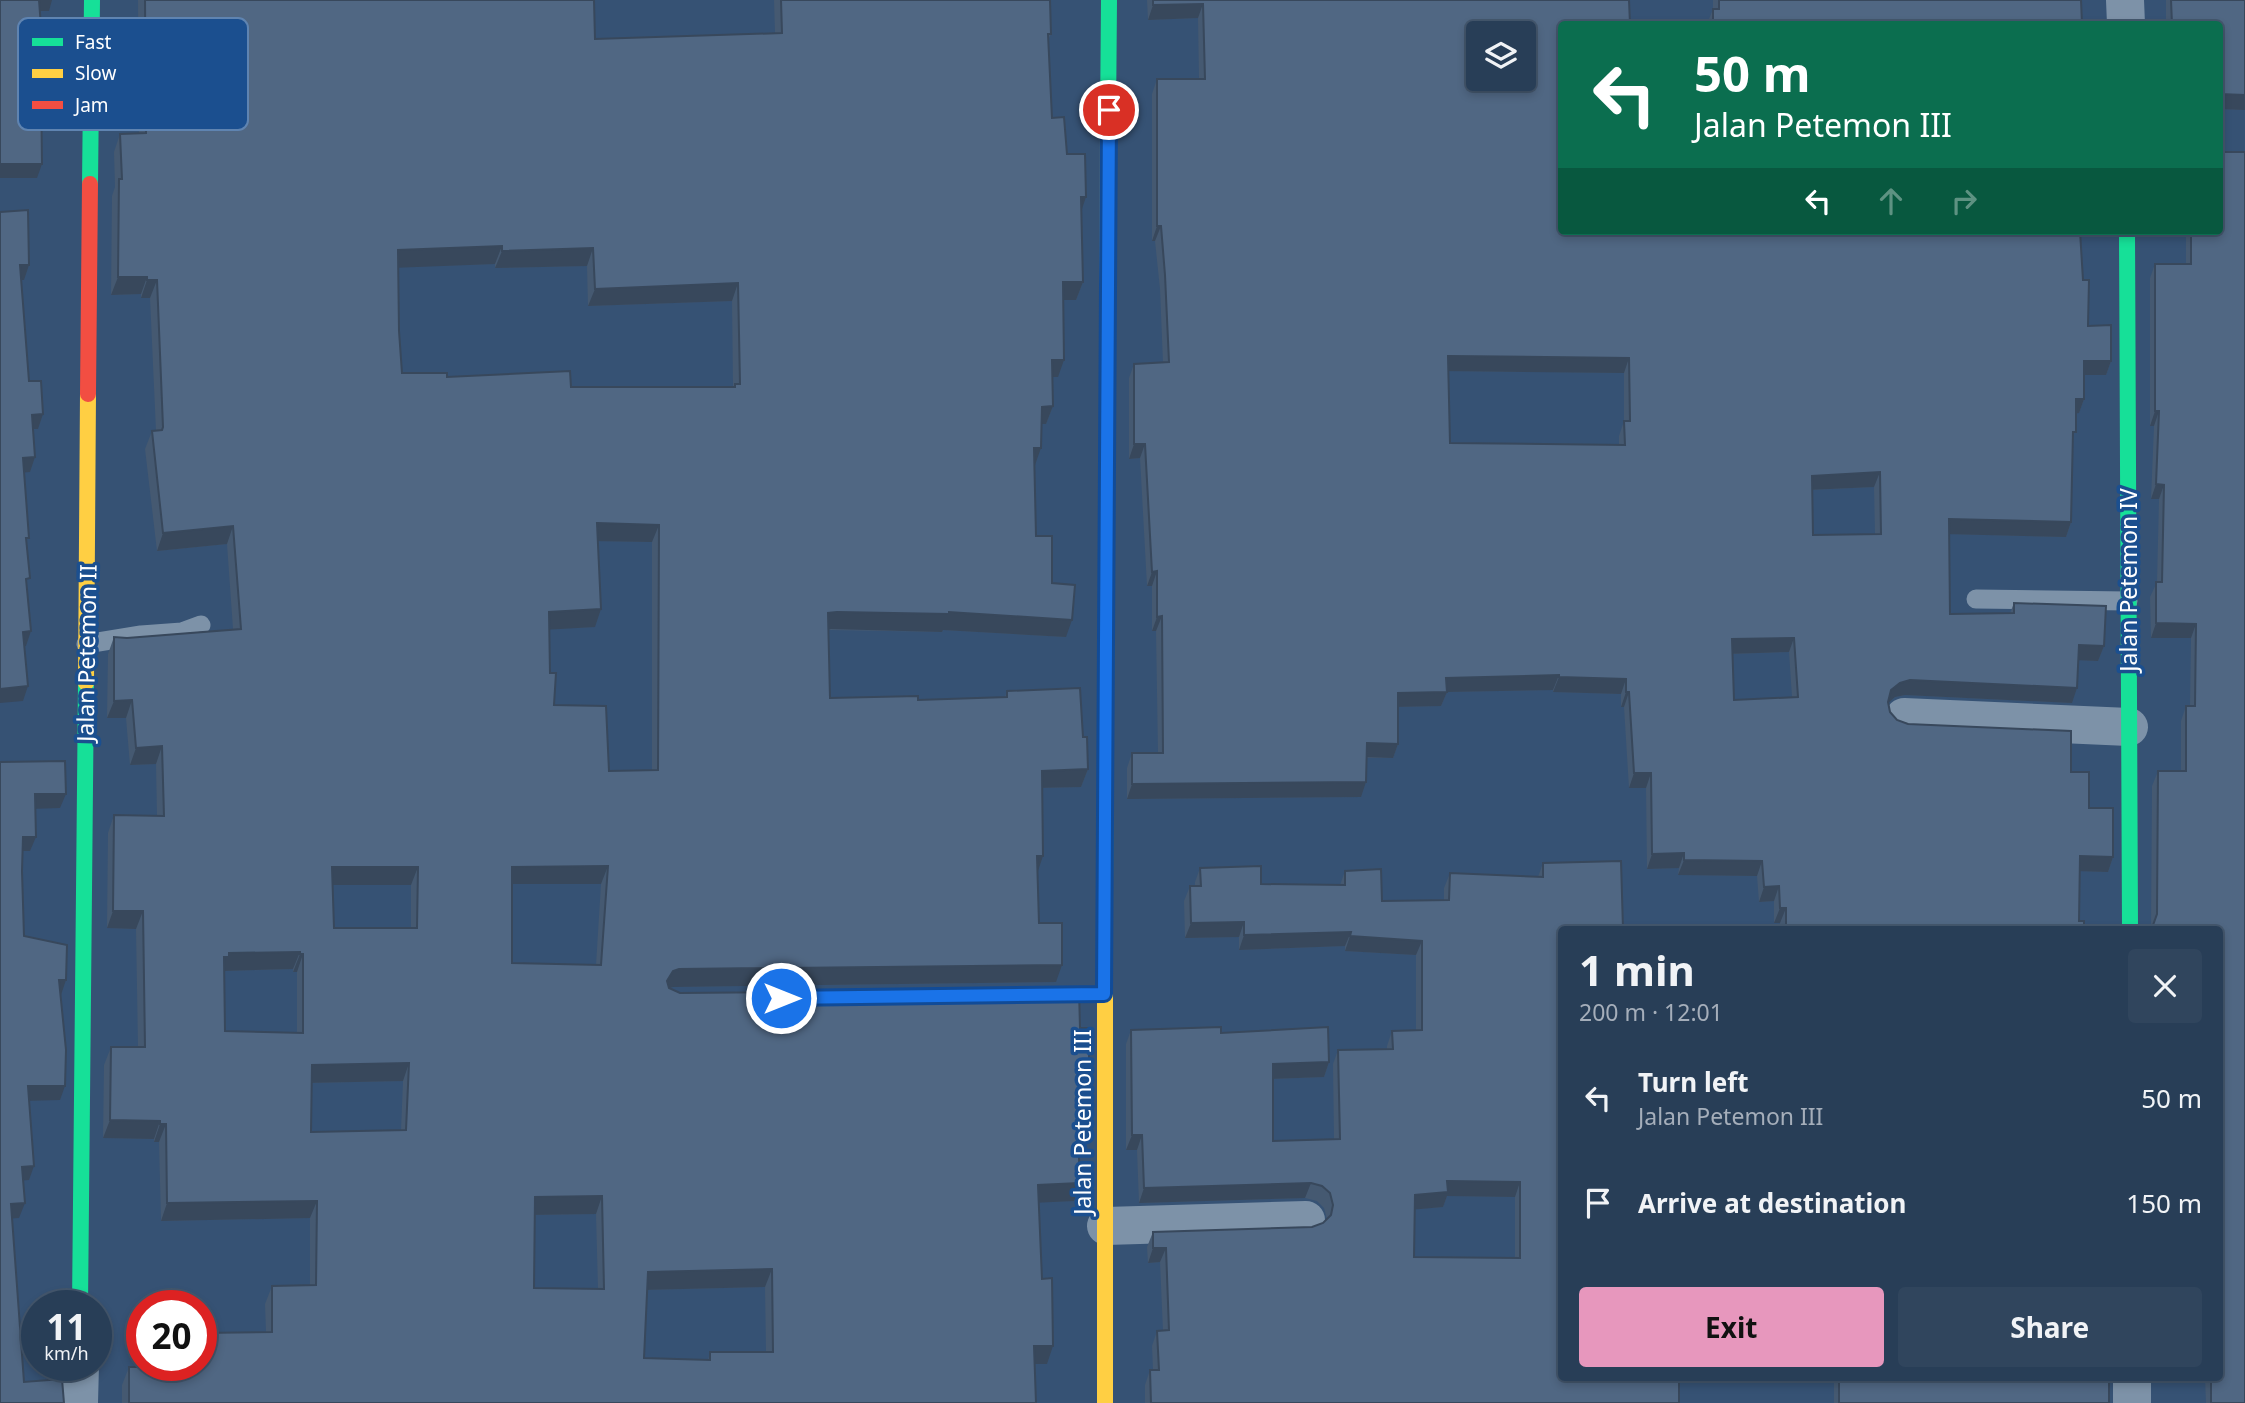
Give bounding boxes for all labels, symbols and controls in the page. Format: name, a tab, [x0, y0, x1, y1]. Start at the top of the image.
legend	[18, 18, 248, 130]
map controls	[1466, 21, 1536, 91]
button: layers	[1466, 21, 1536, 91]
text: Fast	[75, 29, 112, 55]
text: 50 m	[1694, 40, 1811, 106]
icon: left	[1579, 49, 1670, 140]
text: Slow	[75, 60, 116, 86]
pin	[1079, 80, 1139, 140]
icon: arrive	[1090, 91, 1128, 129]
text: Jam	[73, 92, 109, 118]
text: Jalan Petemon III	[1694, 103, 1952, 146]
icon: left	[1799, 182, 1837, 220]
icon: ahead	[1872, 182, 1910, 220]
icon: right	[1945, 182, 1983, 220]
street label: Jalan Petemon IV	[2112, 488, 2144, 674]
street label: Jalan Petemon II	[68, 564, 104, 744]
text: 1 min	[1579, 941, 1695, 998]
button: close	[2128, 949, 2202, 1023]
position arrow	[744, 961, 818, 1035]
text: 200 m · 12:01	[1579, 996, 1723, 1028]
street label: Jalan Petemon III	[1066, 1029, 1098, 1217]
text: Turn left	[1638, 1064, 1749, 1100]
icon: left	[1579, 1079, 1617, 1117]
text: 50 m	[2141, 1080, 2202, 1116]
text: Jalan Petemon III	[1638, 1100, 1823, 1132]
icon: arrive	[1579, 1184, 1617, 1222]
text: Arrive at destination	[1638, 1185, 1907, 1221]
text: 150 m	[2126, 1185, 2202, 1221]
button: Exit	[1579, 1287, 1884, 1367]
button: Share	[1898, 1287, 2202, 1367]
speed limit sign: 20	[126, 1290, 217, 1381]
text: 11	[46, 1303, 87, 1350]
text: km/h	[44, 1341, 89, 1365]

